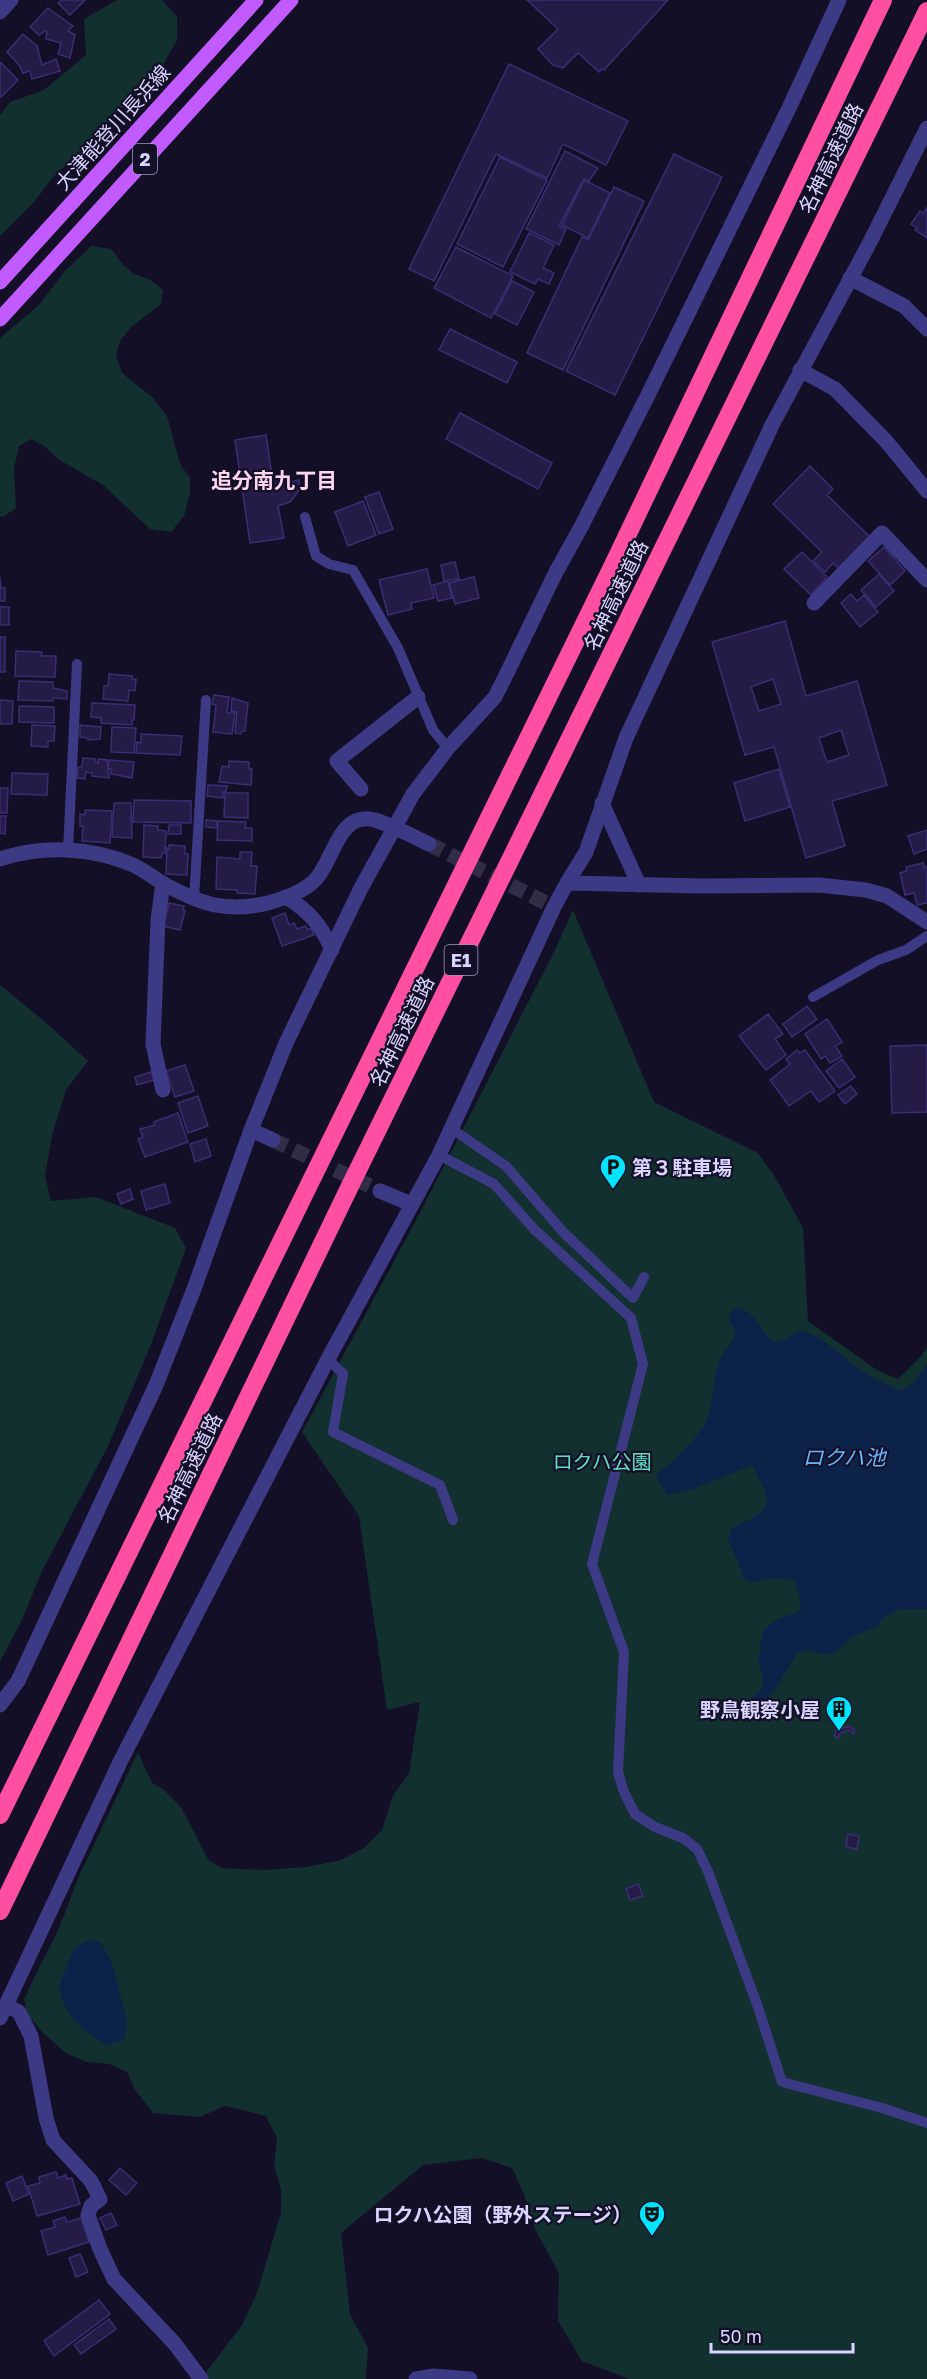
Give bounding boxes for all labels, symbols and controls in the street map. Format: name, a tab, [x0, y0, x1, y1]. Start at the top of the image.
street label: 大津能登川長浜線	[50, 60, 174, 194]
street label: 名神高速道路	[793, 99, 867, 217]
road number: 2	[133, 144, 157, 174]
district label: 追分南九丁目	[211, 467, 337, 493]
street label: 名神高速道路	[578, 536, 652, 654]
road number: E1	[444, 945, 478, 975]
street label: 名神高速道路	[364, 972, 438, 1090]
parking icon: 第３駐車場	[598, 1152, 628, 1190]
place label: 第３駐車場	[632, 1155, 732, 1179]
street label: 名神高速道路	[152, 1409, 226, 1527]
water label: ロクハ池	[803, 1444, 887, 1470]
park label: ロクハ公園	[553, 1449, 652, 1473]
building icon: 野鳥観察小屋	[824, 1694, 854, 1732]
place label: 野鳥観察小屋	[700, 1697, 820, 1721]
theatre icon: ロクハ公園（野外ステージ）	[637, 2199, 667, 2237]
place label: ロクハ公園（野外ステージ）	[373, 2202, 632, 2226]
scale bar	[711, 2316, 854, 2354]
text: 50 m	[720, 2325, 762, 2347]

